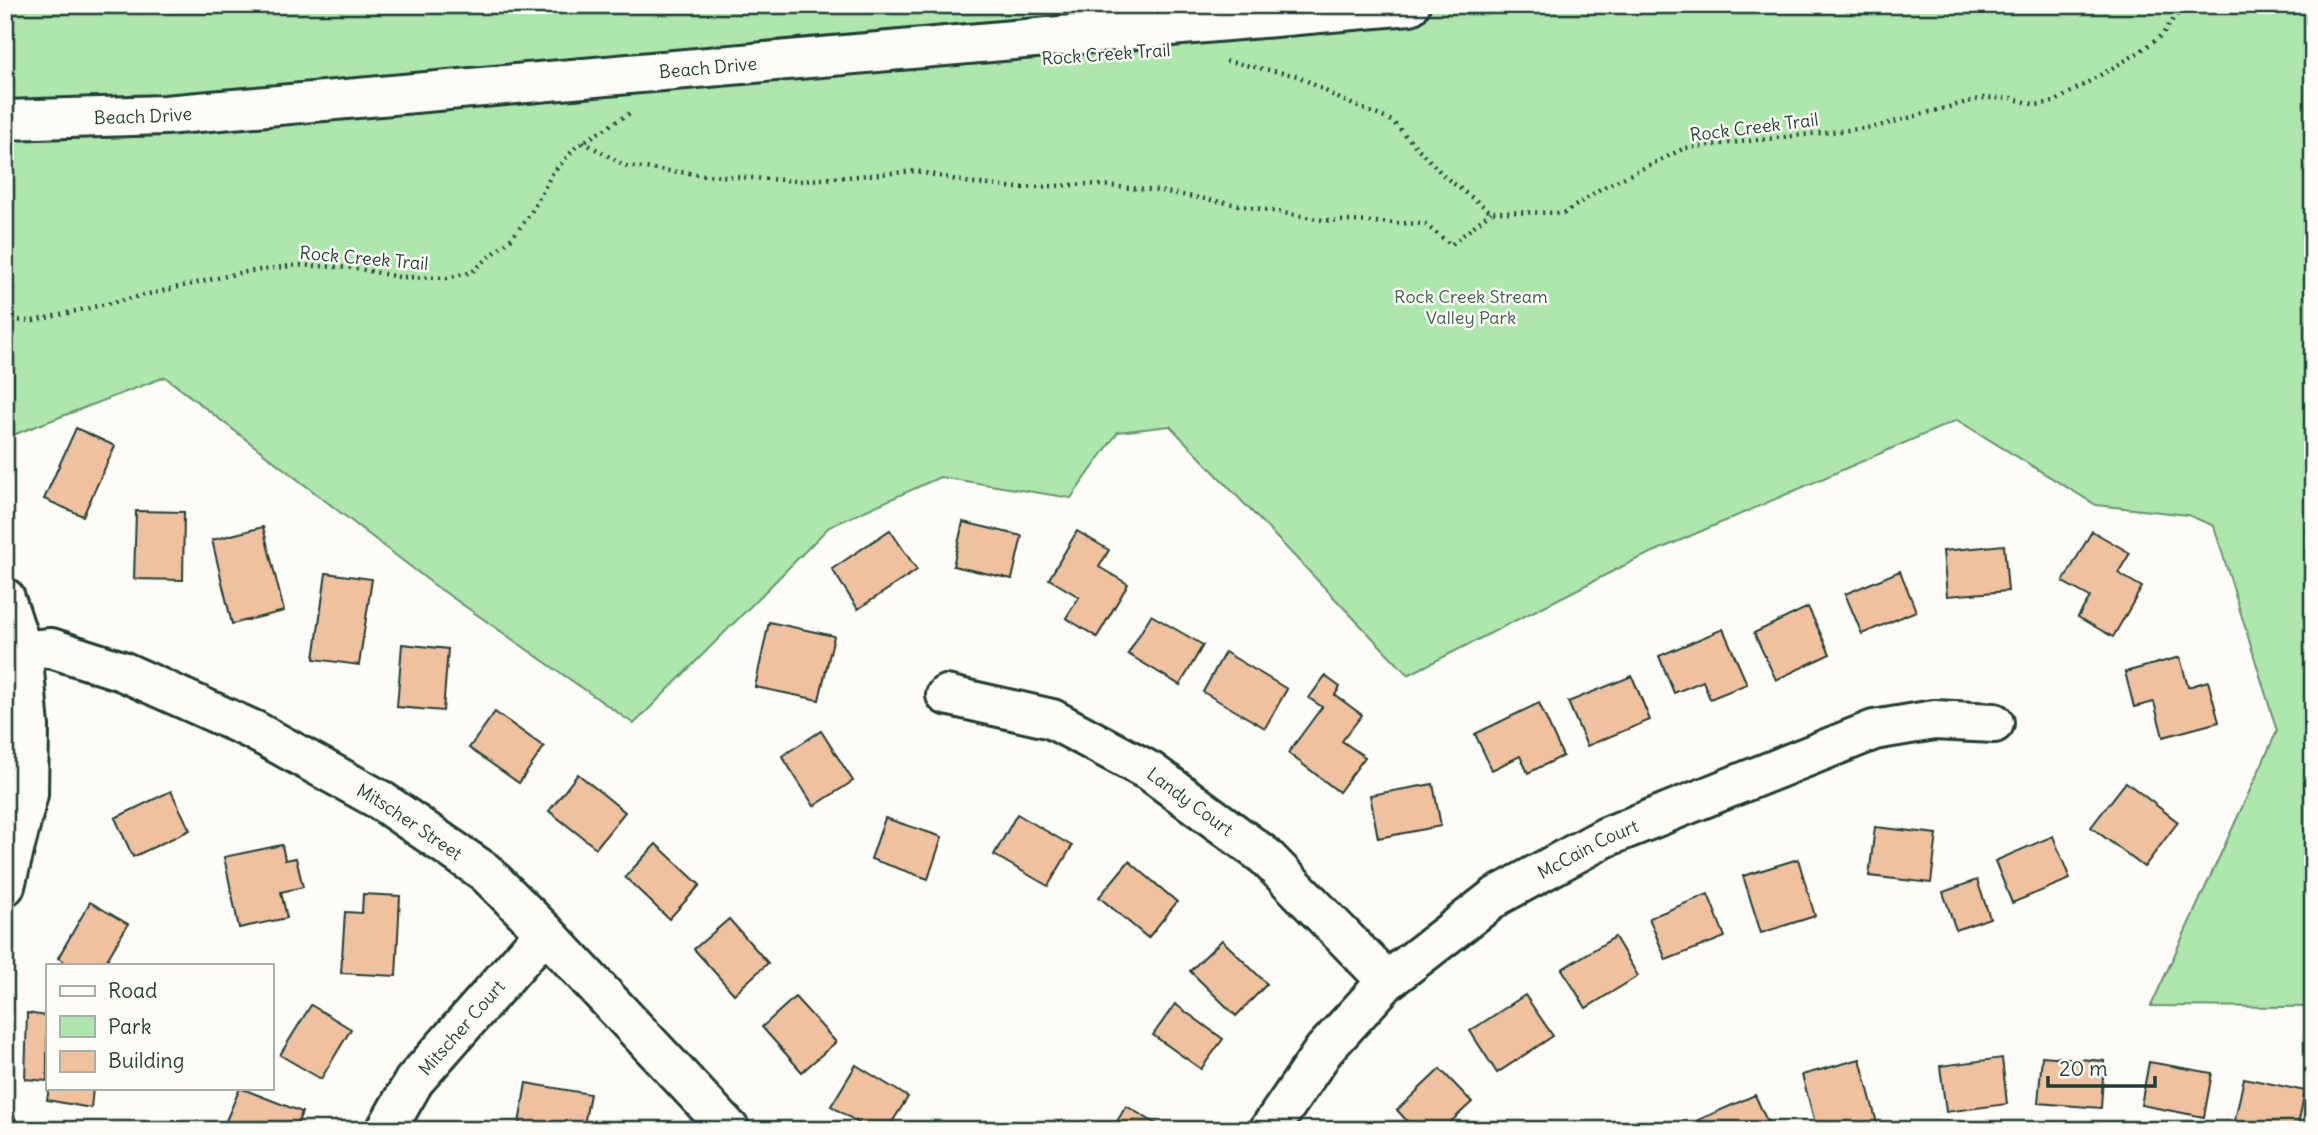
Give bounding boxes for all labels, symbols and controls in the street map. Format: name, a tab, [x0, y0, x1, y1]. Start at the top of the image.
street label: Rock Creek Trail	[1041, 38, 1171, 70]
street label: Beach Drive	[658, 51, 758, 83]
street label: Beach Drive	[94, 101, 193, 129]
street label: Rock Creek Trail	[1689, 108, 1819, 146]
street label: Rock Creek Trail	[299, 241, 429, 275]
park label: Rock Creek Stream Valley Park	[1394, 285, 1548, 329]
street label: Landy Court	[1143, 762, 1238, 840]
street label: Mitscher Street	[353, 778, 467, 865]
street label: McCain Court	[1533, 814, 1641, 884]
legend	[46, 964, 273, 1090]
street label: Mitscher Court	[413, 975, 509, 1080]
text: Road	[108, 977, 157, 1004]
text: Park	[108, 1013, 151, 1040]
scale bar	[2048, 1044, 2155, 1088]
text: Building	[108, 1047, 184, 1074]
text: 20 m	[2059, 1055, 2108, 1082]

